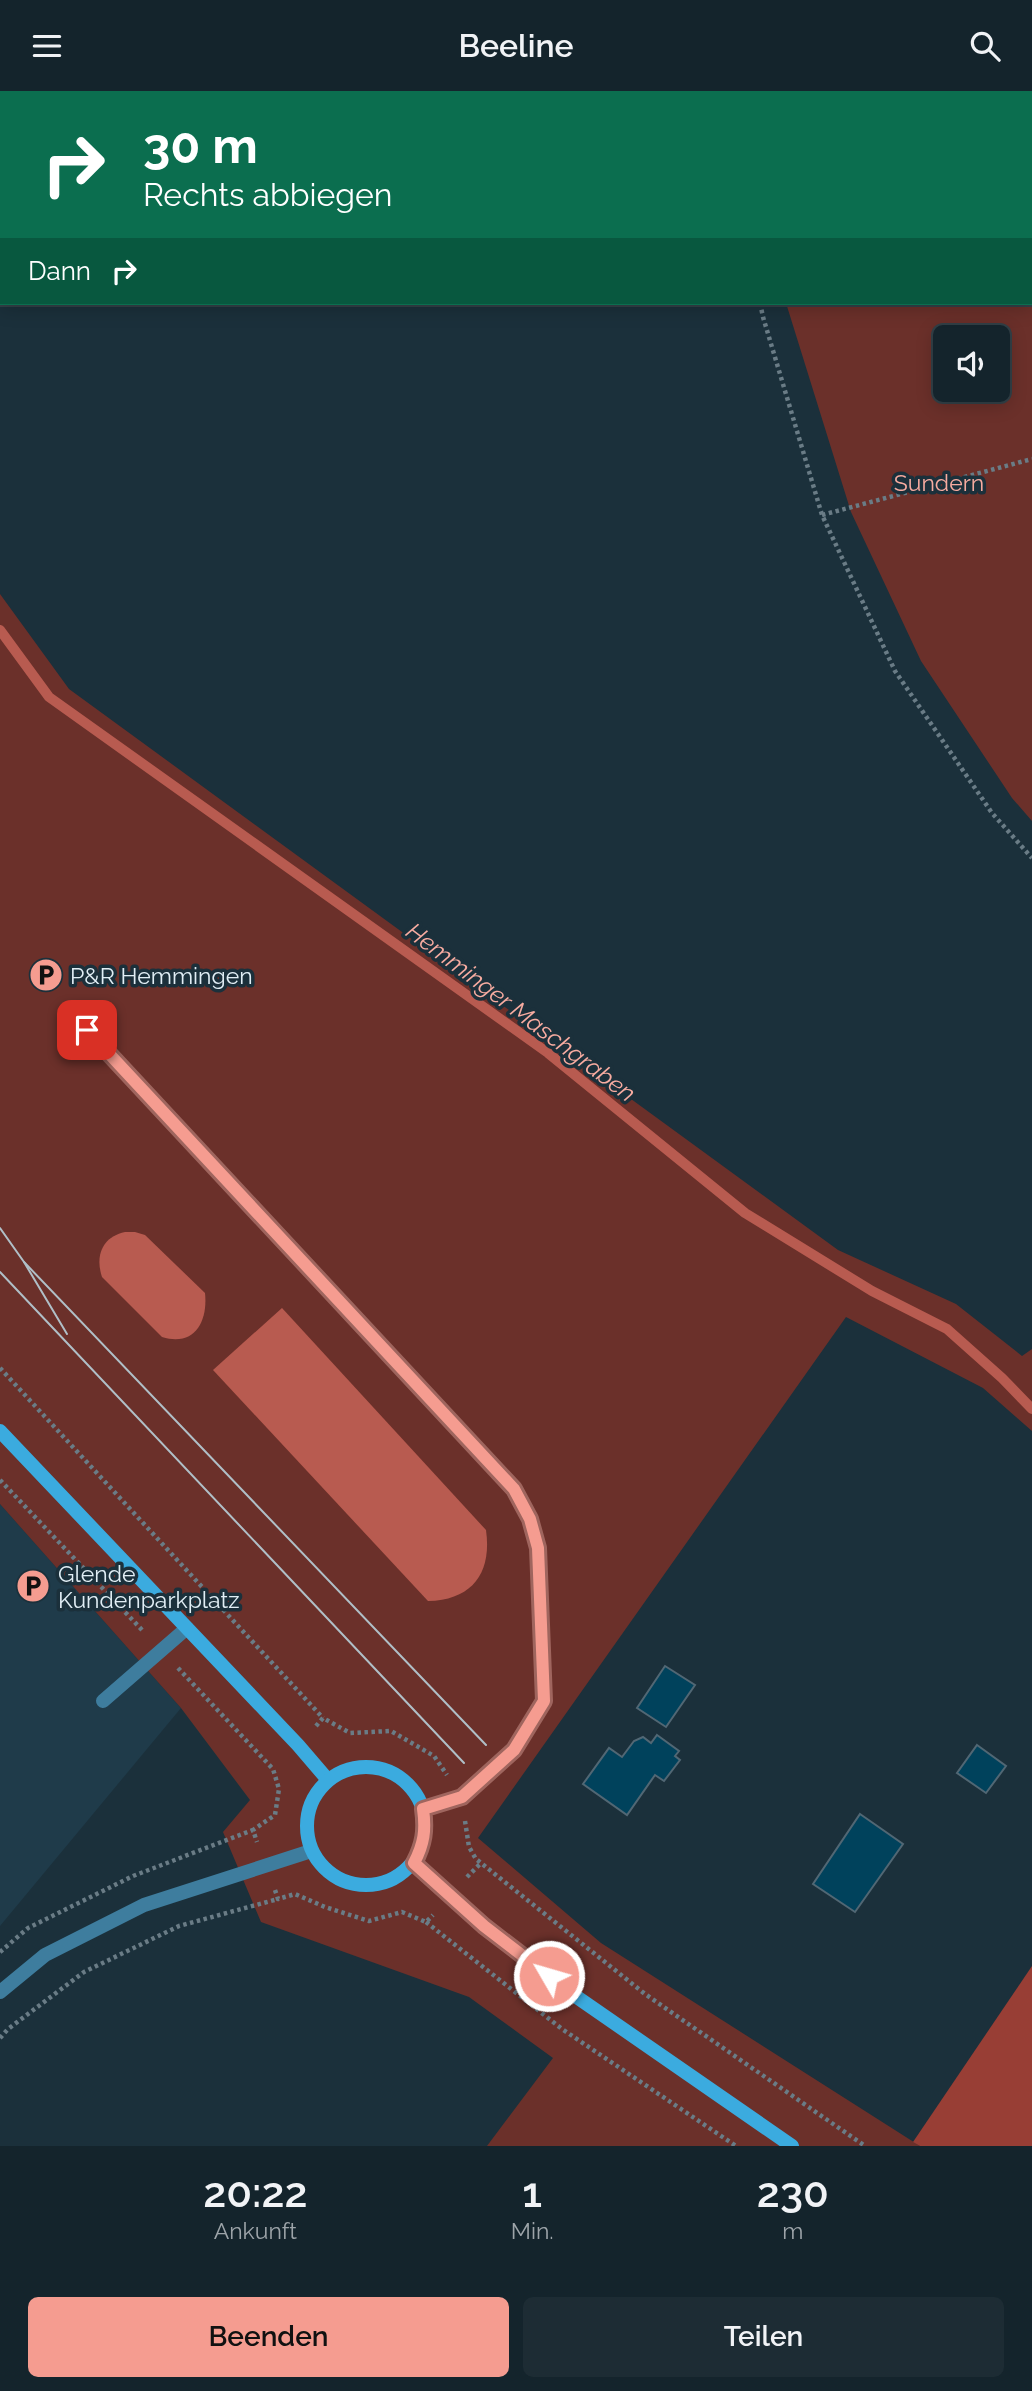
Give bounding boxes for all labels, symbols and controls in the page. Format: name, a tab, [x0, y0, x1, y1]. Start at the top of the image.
icon: menu	[28, 27, 66, 65]
text: Beeline	[458, 27, 574, 64]
icon: search	[966, 27, 1004, 65]
text: 30 m	[143, 117, 258, 174]
icon: right	[28, 119, 119, 210]
text: Rechts abbiegen	[143, 176, 392, 213]
icon: right	[105, 252, 143, 290]
text: Dann	[28, 256, 91, 286]
map controls	[933, 325, 1010, 402]
button: sound	[933, 325, 1010, 402]
park label: Sundern	[894, 469, 984, 496]
water label: Hemminger Maschgraben	[401, 916, 641, 1108]
parking icon: P&R Hemmingen	[27, 956, 65, 994]
place label: P&R Hemmingen	[70, 962, 253, 989]
pin	[57, 1000, 117, 1060]
icon: arrive	[68, 1011, 106, 1049]
place label: Glende Kundenparkplatz	[58, 1560, 240, 1613]
parking icon: Glende Kundenparkplatz	[14, 1567, 52, 1605]
position arrow	[512, 1939, 586, 2013]
text: 20:22	[203, 2168, 308, 2217]
text: 1	[522, 2168, 542, 2217]
text: 230	[757, 2168, 829, 2217]
text: Ankunft	[214, 2217, 297, 2244]
text: Min.	[511, 2217, 554, 2244]
text: m	[782, 2217, 803, 2244]
button: Beenden	[28, 2297, 509, 2377]
button: Teilen	[523, 2297, 1004, 2377]

